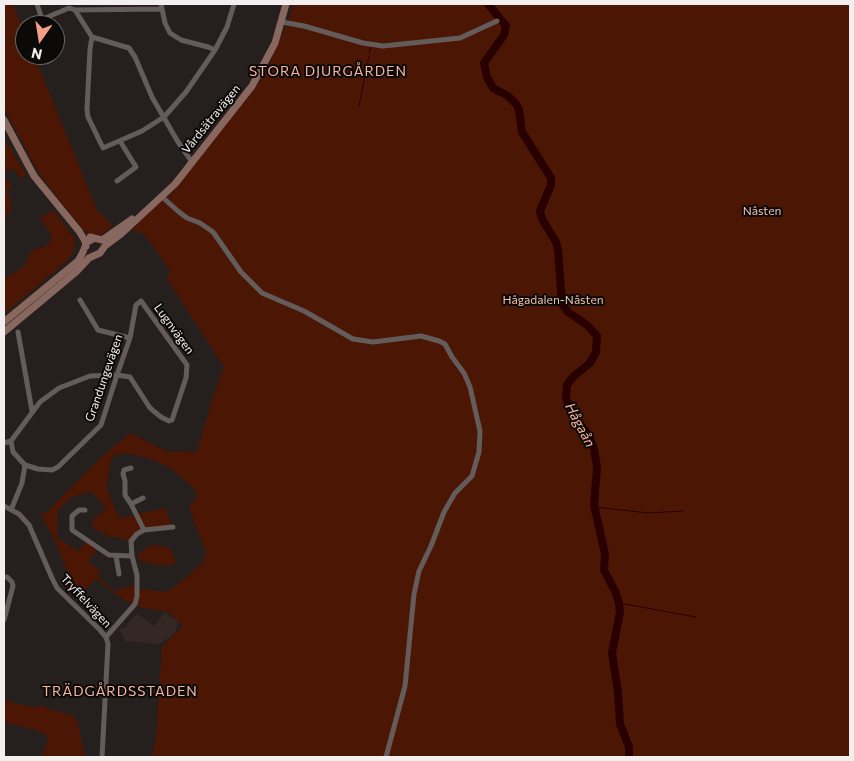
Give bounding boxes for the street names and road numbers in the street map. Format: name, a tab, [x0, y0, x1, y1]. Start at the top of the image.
street label: Vårdsätravägen	[179, 82, 243, 156]
street label: Lugnvägen	[151, 301, 197, 357]
street label: Grandungevägen	[82, 332, 126, 424]
street label: Tryffelvägen	[58, 571, 114, 631]

